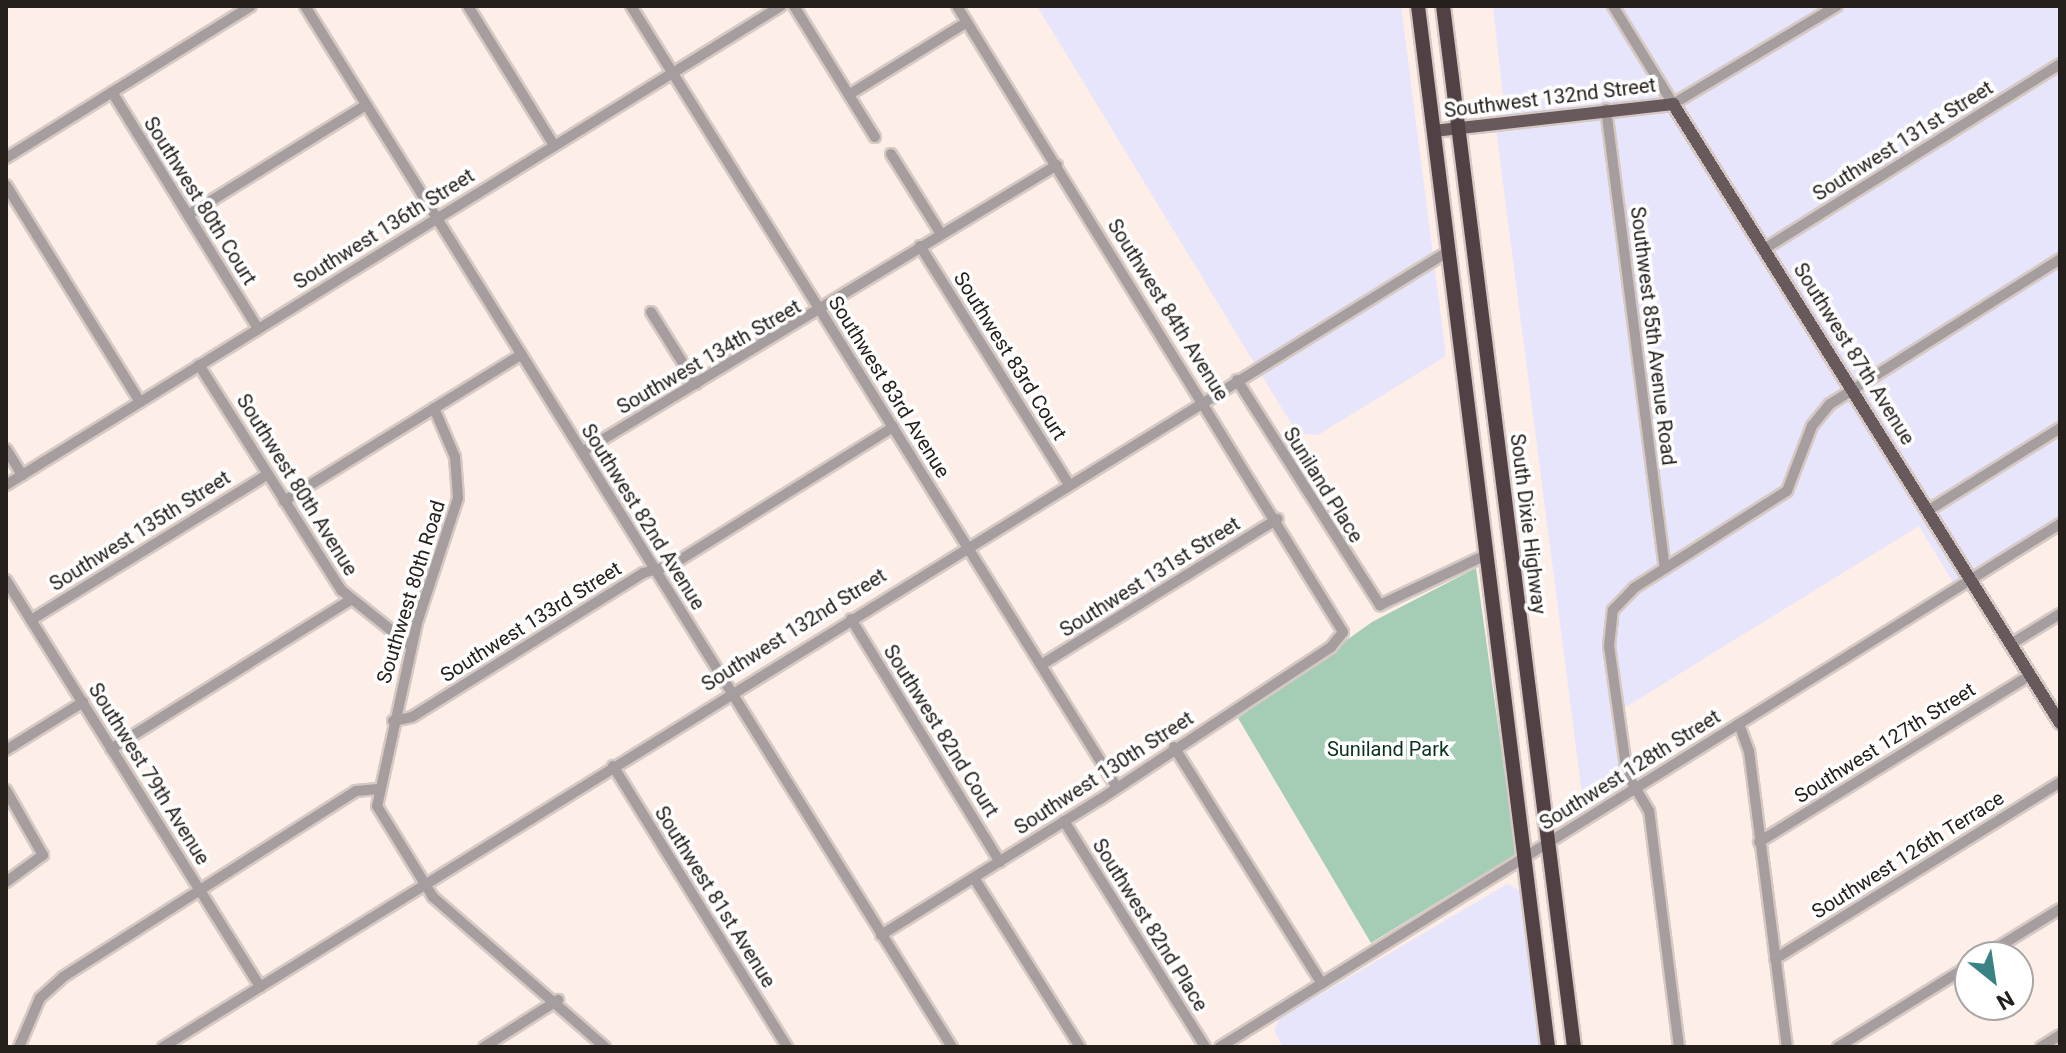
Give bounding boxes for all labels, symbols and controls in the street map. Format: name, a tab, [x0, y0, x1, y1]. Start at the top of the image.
street label: Southwest 132nd Street	[1443, 73, 1657, 123]
street label: Southwest 131st Street	[1809, 76, 1997, 206]
street label: Southwest 80th Court	[139, 113, 261, 289]
street label: Southwest 136th Street	[289, 164, 479, 294]
street label: Southwest 85th Avenue Road	[1625, 205, 1681, 467]
street label: Southwest 84th Avenue	[1102, 215, 1234, 405]
street label: Southwest 87th Avenue	[1788, 259, 1920, 449]
street label: Southwest 83rd Court	[948, 267, 1072, 445]
street label: Southwest 83rd Avenue	[823, 292, 955, 482]
street label: Southwest 134th Street	[613, 295, 805, 419]
street label: Southwest 80th Avenue	[231, 390, 363, 580]
street label: Southwest 82nd Avenue	[576, 420, 710, 614]
street label: Suniland Place	[1278, 423, 1368, 547]
street label: South Dixie Highway	[1505, 432, 1551, 616]
street label: Southwest 135th Street	[45, 466, 235, 596]
street label: Southwest 80th Road	[372, 498, 450, 686]
street label: Southwest 131st Street	[1056, 512, 1244, 642]
street label: Southwest 133rd Street	[436, 557, 626, 687]
street label: Southwest 132nd Street	[697, 563, 891, 697]
street label: Southwest 82nd Court	[878, 641, 1004, 821]
street label: Southwest 127th Street	[1790, 678, 1980, 808]
street label: Southwest 79th Avenue	[83, 679, 215, 869]
street label: Southwest 128th Street	[1535, 705, 1725, 835]
street label: Southwest 130th Street	[1010, 706, 1198, 840]
park label: Suniland Park	[1327, 737, 1449, 761]
street label: Southwest 126th Terrace	[1807, 786, 2009, 924]
street label: Southwest 81st Avenue	[649, 802, 781, 992]
street label: Southwest 82nd Place	[1087, 834, 1213, 1016]
north arrow	[1954, 941, 2034, 1021]
text: N	[1992, 986, 2018, 1015]

